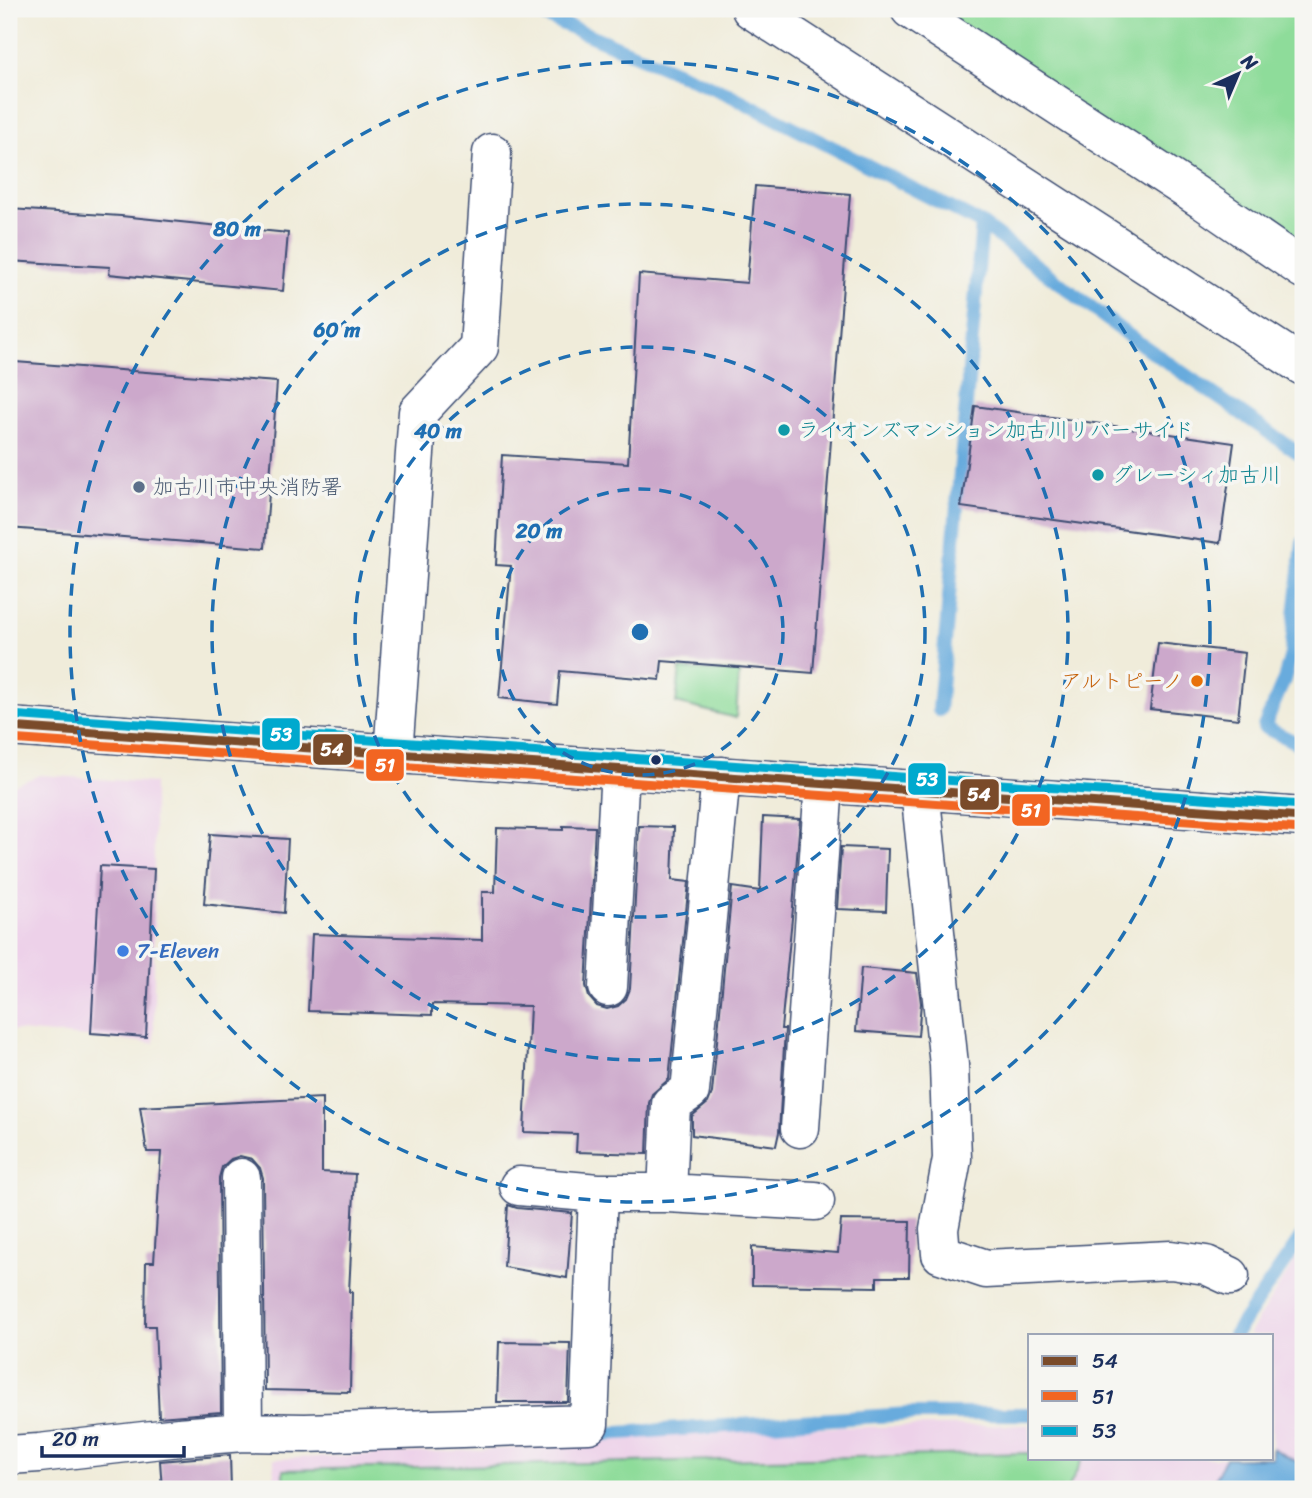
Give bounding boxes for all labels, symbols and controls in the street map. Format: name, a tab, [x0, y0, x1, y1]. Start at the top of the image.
north arrow	[1204, 38, 1274, 108]
text: N	[1233, 45, 1266, 79]
text: 80 m	[212, 210, 262, 248]
text: 60 m	[313, 311, 361, 349]
place label: ライオンズマンション加古川リバーサイド	[798, 411, 1194, 449]
text: 40 m	[413, 412, 463, 450]
marker: ライオンズマンション加古川リバーサイド	[776, 422, 792, 438]
place label: グレーシィ加古川	[1112, 456, 1281, 494]
marker: グレーシィ加古川	[1090, 467, 1106, 483]
place label: 加古川市中央消防署	[153, 468, 342, 506]
marker: 加古川市中央消防署	[131, 479, 147, 495]
text: 20 m	[515, 512, 563, 550]
centre of rings	[628, 620, 652, 644]
place label: アルトピーノ	[1061, 662, 1183, 700]
marker: アルトピーノ	[1189, 673, 1205, 689]
line badge: 53	[261, 717, 301, 751]
text: 53	[270, 718, 293, 751]
line badge: 54	[312, 733, 353, 766]
text: 54	[320, 733, 344, 766]
line badge: 51	[365, 748, 405, 782]
text: 51	[375, 749, 395, 782]
unlabelled marker	[649, 753, 663, 767]
line badge: 53	[907, 762, 947, 796]
text: 53	[916, 763, 939, 796]
line badge: 54	[959, 778, 1000, 811]
text: 54	[967, 778, 991, 811]
line badge: 51	[1011, 793, 1051, 827]
text: 51	[1021, 794, 1041, 827]
place label: 7-Eleven	[137, 932, 219, 970]
marker: 7-Eleven	[115, 943, 131, 959]
legend	[1028, 1334, 1274, 1460]
text: 54	[1092, 1342, 1118, 1380]
text: 51	[1092, 1378, 1114, 1416]
text: 53	[1092, 1412, 1117, 1450]
scale bar	[42, 1414, 184, 1458]
text: 20 m	[52, 1420, 99, 1458]

